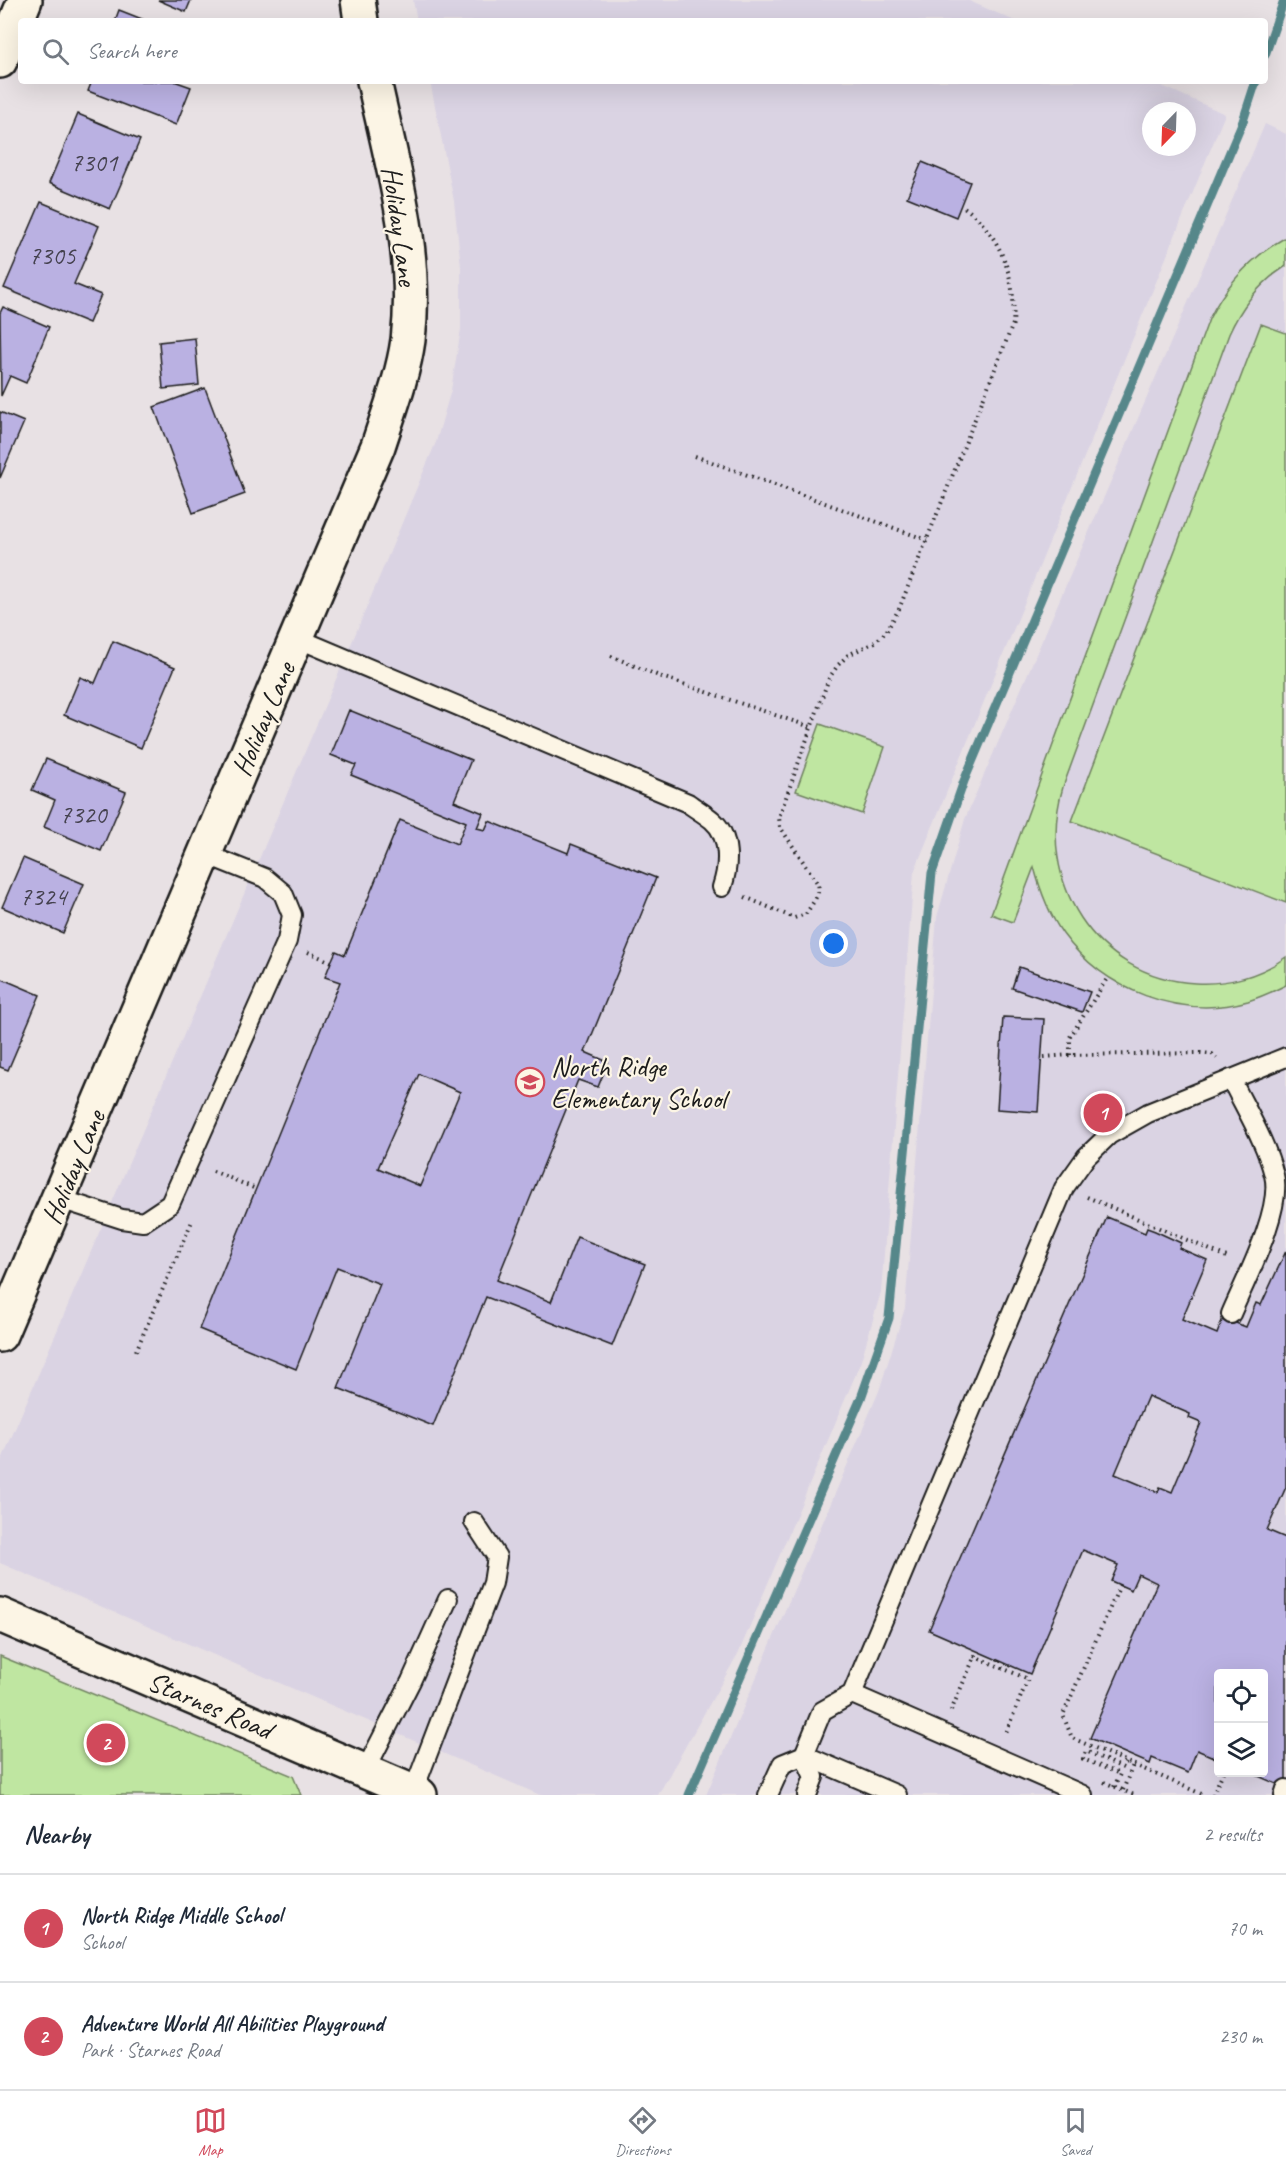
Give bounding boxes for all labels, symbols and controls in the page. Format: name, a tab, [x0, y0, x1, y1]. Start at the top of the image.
search box	[18, 18, 1268, 84]
icon: search	[39, 35, 72, 68]
text: Search here	[87, 37, 177, 65]
north arrow	[1142, 102, 1196, 156]
house number: 7301	[71, 146, 119, 179]
street label: Holiday Lane	[374, 164, 426, 290]
house number: 7305	[29, 239, 77, 272]
street label: Holiday Lane	[223, 655, 303, 781]
house number: 7320	[60, 798, 109, 831]
house number: 7324	[20, 880, 69, 913]
your location	[819, 929, 848, 958]
place label: North Ridge Elementary School	[551, 1049, 731, 1116]
school or university icon: North Ridge Elementary School	[514, 1066, 546, 1098]
pin: 1	[1084, 1090, 1122, 1136]
street label: Holiday Lane	[33, 1103, 113, 1229]
street label: Starnes Road	[143, 1663, 281, 1748]
map controls	[1214, 1669, 1268, 1777]
button: locate	[1214, 1669, 1268, 1723]
pin: 2	[86, 1720, 126, 1766]
button: layers	[1214, 1723, 1268, 1777]
text: Nearby	[24, 1818, 89, 1851]
text: 2 results	[1203, 1822, 1262, 1847]
text: North Ridge Middle School	[81, 1902, 282, 1930]
text: 1	[39, 1916, 48, 1941]
text: 70 m	[1228, 1916, 1262, 1941]
text: School	[81, 1930, 124, 1955]
text: Adventure World All Abilities Playground	[81, 2010, 383, 2038]
text: 2	[39, 2024, 48, 2049]
text: 230 m	[1219, 2024, 1262, 2049]
text: Park · Starnes Road	[81, 2038, 220, 2063]
tab: Map	[194, 2104, 227, 2160]
tab: Directions	[615, 2104, 671, 2160]
tab: Saved	[1059, 2104, 1092, 2160]

